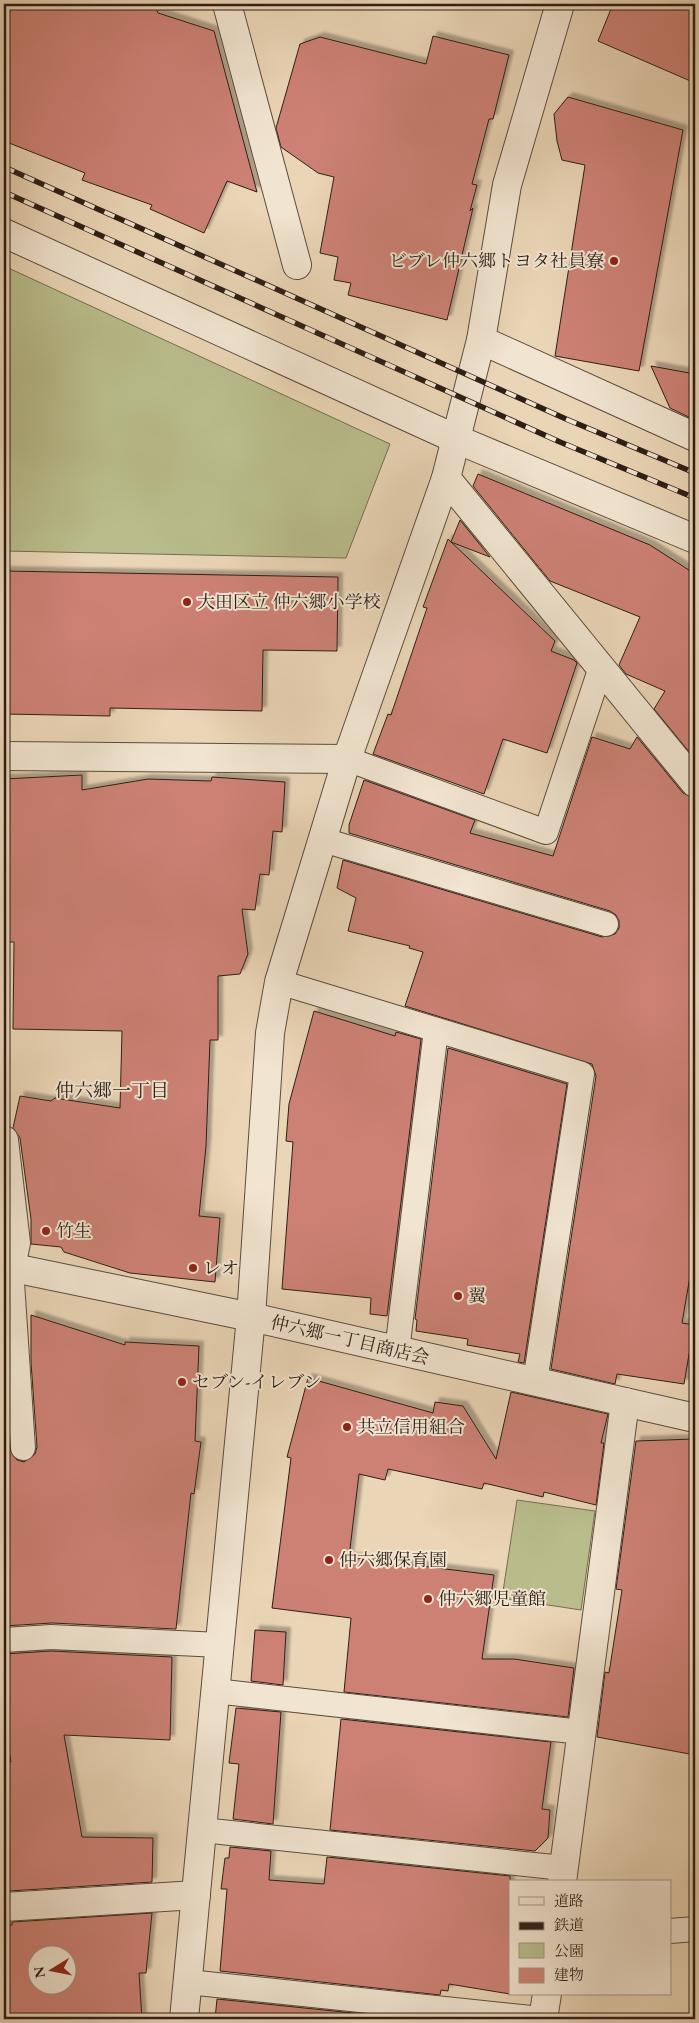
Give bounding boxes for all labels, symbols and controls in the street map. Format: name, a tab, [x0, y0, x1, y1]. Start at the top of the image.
place label: ビブレ仲六郷トヨタ社員寮	[389, 249, 604, 272]
marker: ビブレ仲六郷トヨタ社員寮	[608, 255, 620, 267]
place label: 大田区立 仲六郷小学校	[197, 590, 381, 613]
marker: 大田区立 仲六郷小学校	[181, 596, 193, 608]
district label: 仲六郷一丁目	[55, 1078, 169, 1103]
place label: 竹生	[56, 1219, 92, 1242]
marker: 竹生	[40, 1225, 52, 1237]
place label: レオ	[203, 1256, 239, 1279]
marker: レオ	[187, 1262, 199, 1274]
place label: 翼	[468, 1284, 486, 1307]
marker: 翼	[452, 1290, 464, 1302]
street label: 仲六郷一丁目商店会	[269, 1310, 432, 1369]
place label: セブン-イレブン	[192, 1370, 322, 1393]
marker: セブン-イレブン	[176, 1376, 188, 1388]
place label: 共立信用組合	[357, 1415, 465, 1438]
marker: 共立信用組合	[341, 1421, 353, 1433]
place label: 仲六郷保育園	[339, 1548, 447, 1571]
marker: 仲六郷保育園	[323, 1554, 335, 1566]
place label: 仲六郷児童館	[438, 1587, 546, 1610]
marker: 仲六郷児童館	[422, 1593, 434, 1605]
legend	[509, 1880, 672, 1996]
text: 道路	[554, 1891, 584, 1910]
text: 鉄道	[554, 1915, 584, 1934]
text: 公園	[554, 1941, 584, 1960]
north arrow	[28, 1946, 78, 1996]
text: N	[29, 1964, 49, 1979]
text: 建物	[554, 1965, 584, 1984]

